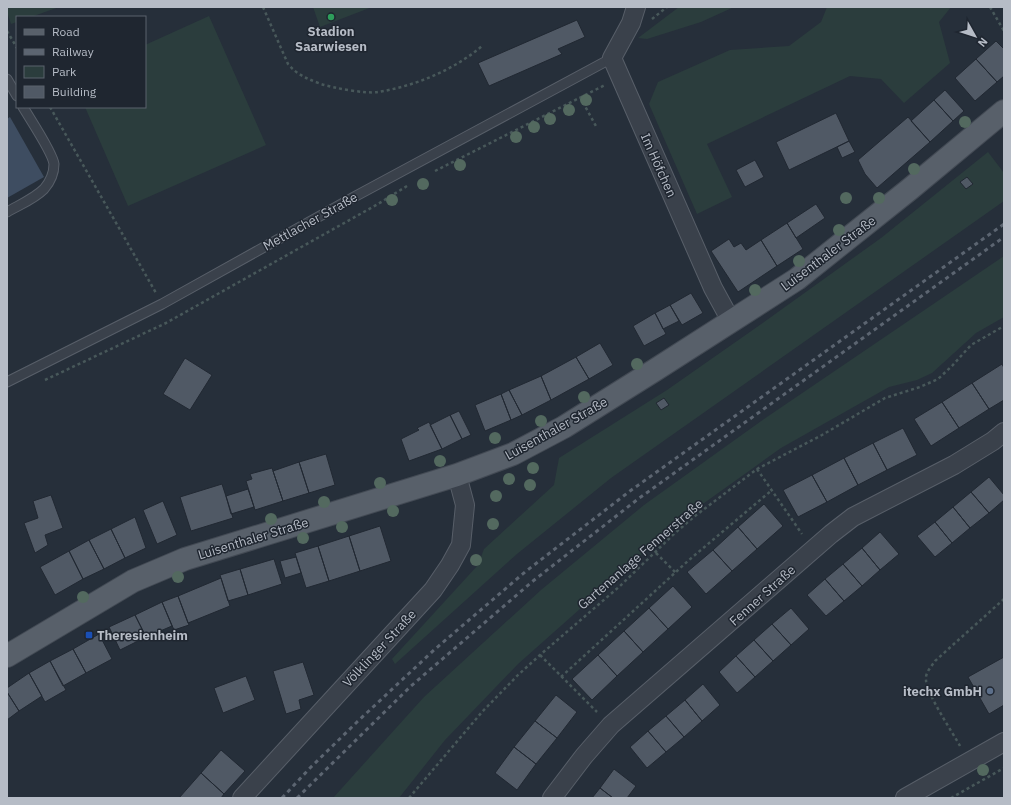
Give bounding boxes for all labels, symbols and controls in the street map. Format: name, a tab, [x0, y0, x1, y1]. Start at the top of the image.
marker: Stadion Saarwiesen	[326, 12, 336, 22]
legend	[16, 16, 146, 108]
north arrow	[955, 16, 995, 56]
place label: Stadion Saarwiesen	[295, 23, 367, 55]
text: Road	[52, 24, 80, 39]
text: N	[975, 35, 991, 50]
text: Railway	[52, 44, 94, 59]
text: Park	[52, 64, 77, 79]
text: Building	[52, 84, 97, 99]
street label: Im Höfchen	[637, 130, 680, 200]
street label: Mettlacher Straße	[260, 188, 360, 254]
street label: Luisenthaler Straße	[777, 212, 879, 295]
street label: Luisenthaler Straße	[502, 393, 610, 464]
street label: Gartenanlage Fennerstraße	[574, 495, 706, 613]
street label: Luisenthaler Straße	[196, 514, 310, 563]
street label: Fenner Straße	[726, 561, 799, 629]
street label: Völklinger Straße	[339, 606, 420, 691]
place label: Theresienheim	[97, 627, 188, 644]
marker: Theresienheim	[84, 630, 94, 640]
place label: itechx GmbH	[903, 683, 982, 700]
marker: itechx GmbH	[985, 686, 995, 696]

